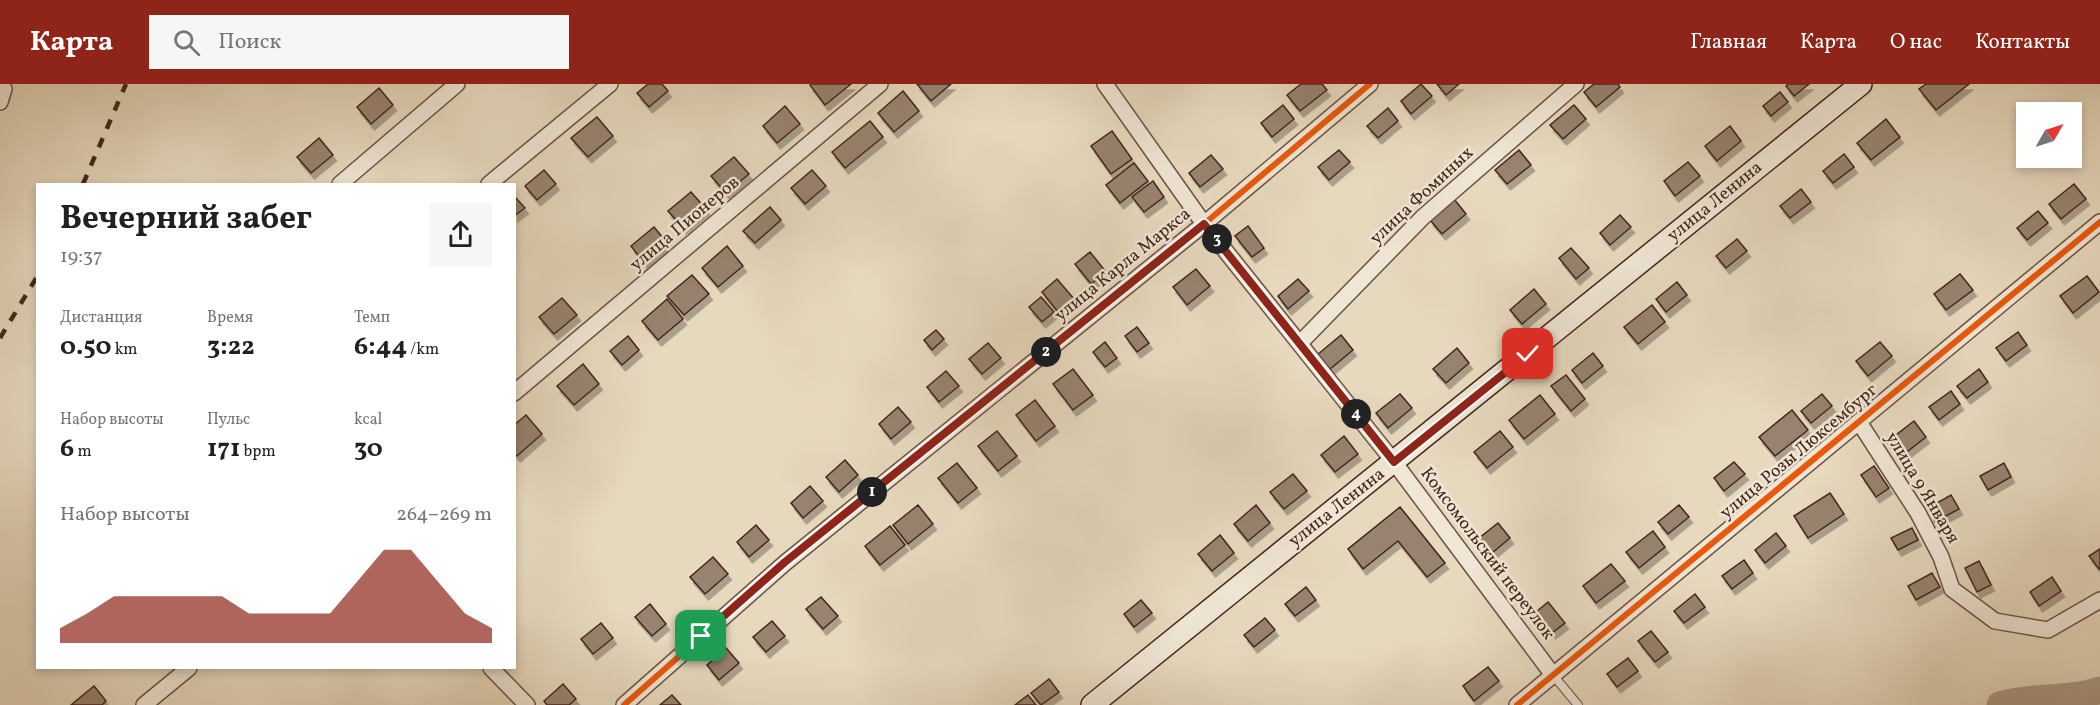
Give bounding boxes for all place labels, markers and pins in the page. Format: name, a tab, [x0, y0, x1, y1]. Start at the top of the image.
pin: 3	[1202, 224, 1232, 254]
pin	[1502, 328, 1553, 379]
pin: 2	[1031, 337, 1061, 367]
pin: 4	[1341, 399, 1371, 429]
pin: 1	[857, 477, 887, 507]
pin	[675, 610, 726, 661]

